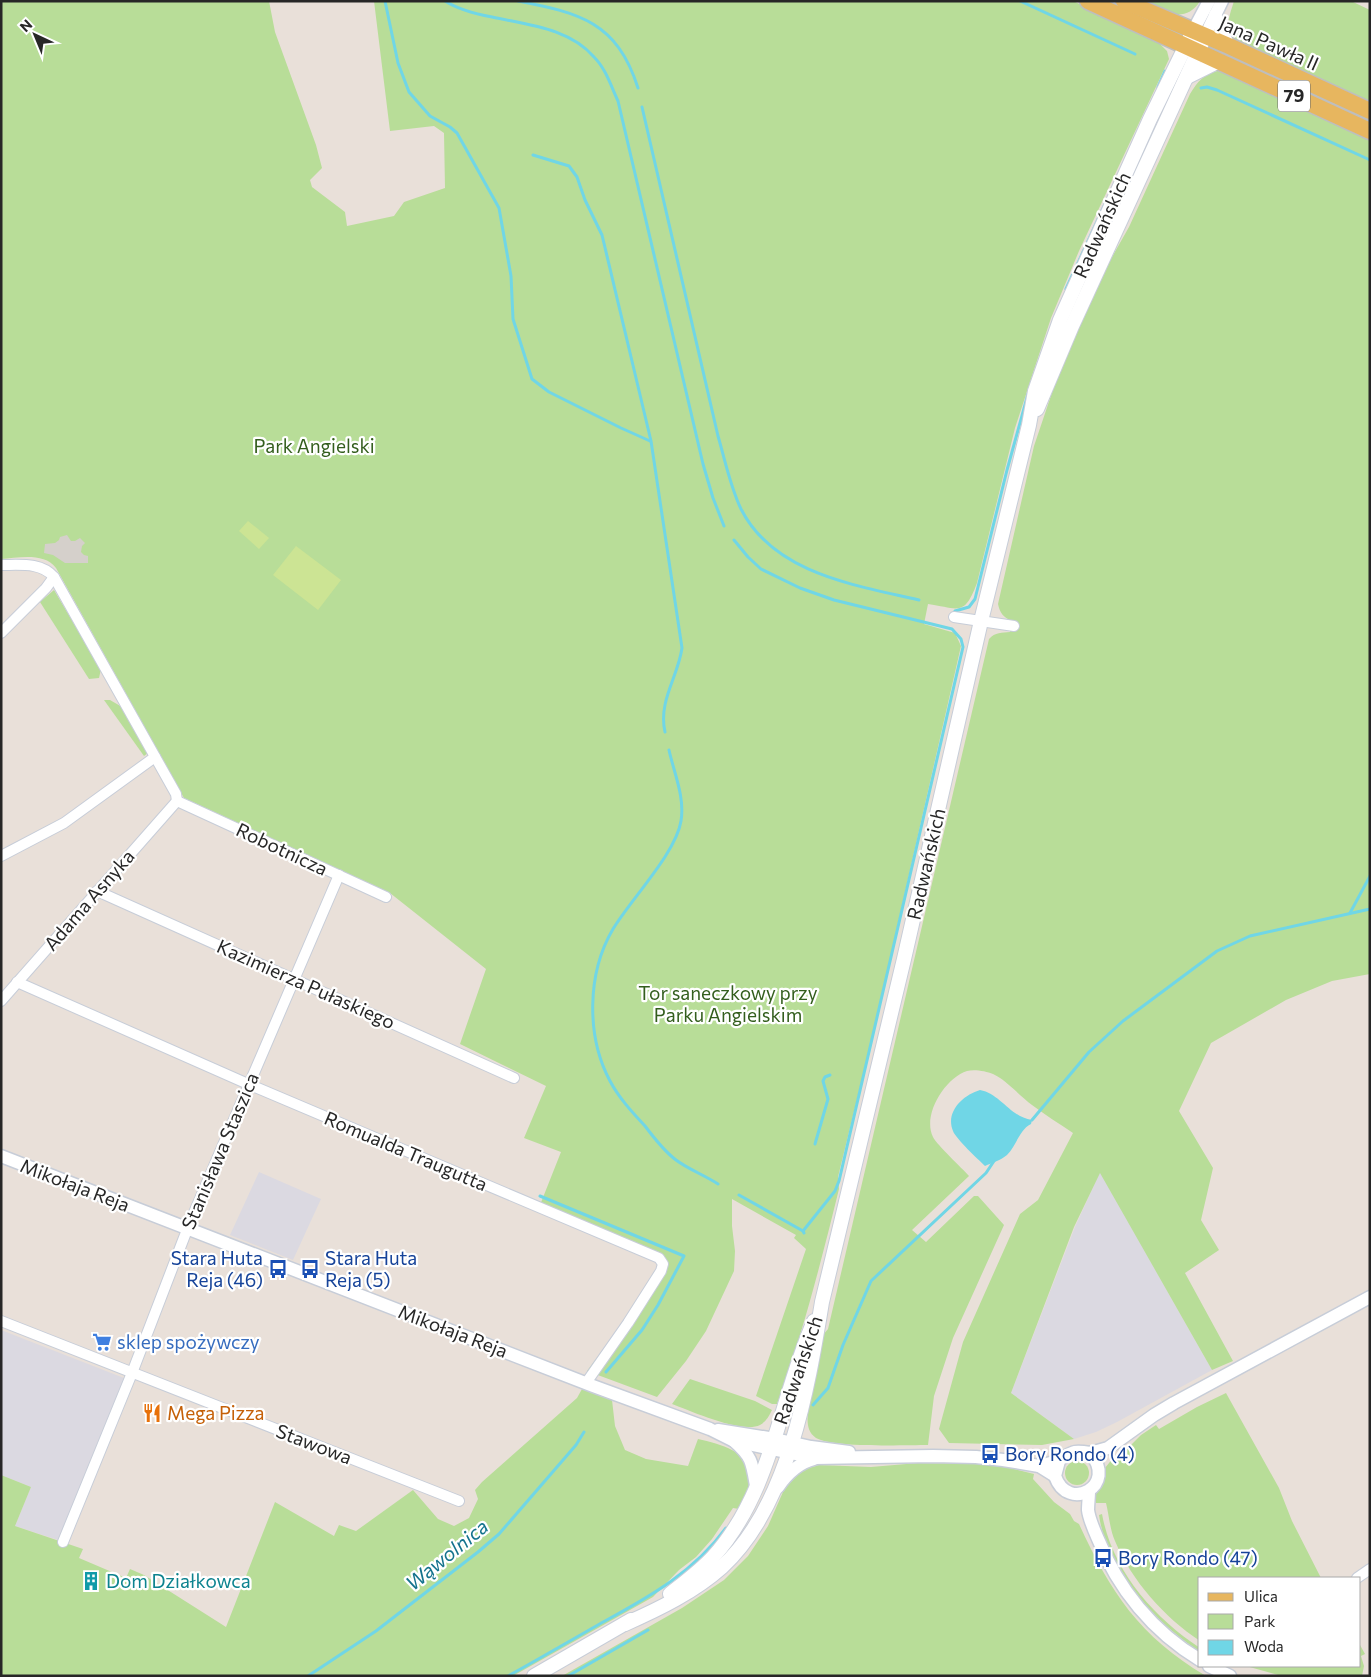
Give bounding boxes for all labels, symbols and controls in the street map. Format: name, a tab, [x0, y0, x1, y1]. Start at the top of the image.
north arrow	[10, 10, 60, 60]
street label: Jana Pawła II	[1216, 10, 1323, 75]
text: N	[16, 16, 35, 35]
road number: 79	[1278, 80, 1310, 112]
street label: Radwańskich	[1068, 168, 1135, 281]
park label: Park Angielski	[253, 434, 375, 457]
street label: Radwańskich	[902, 806, 949, 922]
street label: Robotnicza	[233, 817, 332, 880]
street label: Adama Asnyka	[39, 844, 139, 955]
street label: Kazimierza Pułaskiego	[214, 934, 399, 1033]
park label: Tor saneczkowy przy Parku Angielskim	[638, 981, 818, 1026]
street label: Stanisława Staszica	[176, 1069, 263, 1233]
street label: Romualda Traugutta	[321, 1106, 491, 1195]
street label: Mikołaja Reja	[17, 1153, 133, 1216]
place label: Stara Huta Reja (46)	[171, 1246, 263, 1291]
place label: Stara Huta Reja (5)	[325, 1246, 417, 1291]
bus stop icon: Stara Huta Reja (46)	[267, 1258, 289, 1280]
bus stop icon: Stara Huta Reja (5)	[299, 1258, 321, 1280]
street label: Mikołaja Reja	[395, 1299, 511, 1362]
street label: Radwańskich	[768, 1312, 827, 1427]
place label: sklep spożywczy	[117, 1330, 260, 1353]
supermarket icon: sklep spożywczy	[91, 1331, 113, 1353]
place label: Mega Pizza	[167, 1401, 265, 1424]
restaurant icon: Mega Pizza	[141, 1402, 163, 1424]
street label: Stawowa	[273, 1419, 355, 1468]
place label: Bory Rondo (4)	[1005, 1442, 1135, 1465]
bus stop icon: Bory Rondo (4)	[979, 1443, 1001, 1465]
water label: Wąwolnica	[400, 1514, 492, 1595]
place label: Bory Rondo (47)	[1118, 1546, 1258, 1569]
bus stop icon: Bory Rondo (47)	[1092, 1547, 1114, 1569]
place label: Dom Działkowca	[106, 1569, 251, 1592]
building icon: Dom Działkowca	[80, 1570, 102, 1592]
legend	[1198, 1577, 1361, 1667]
text: Ulica	[1244, 1587, 1278, 1605]
text: Park	[1244, 1612, 1275, 1630]
text: Woda	[1244, 1637, 1284, 1655]

